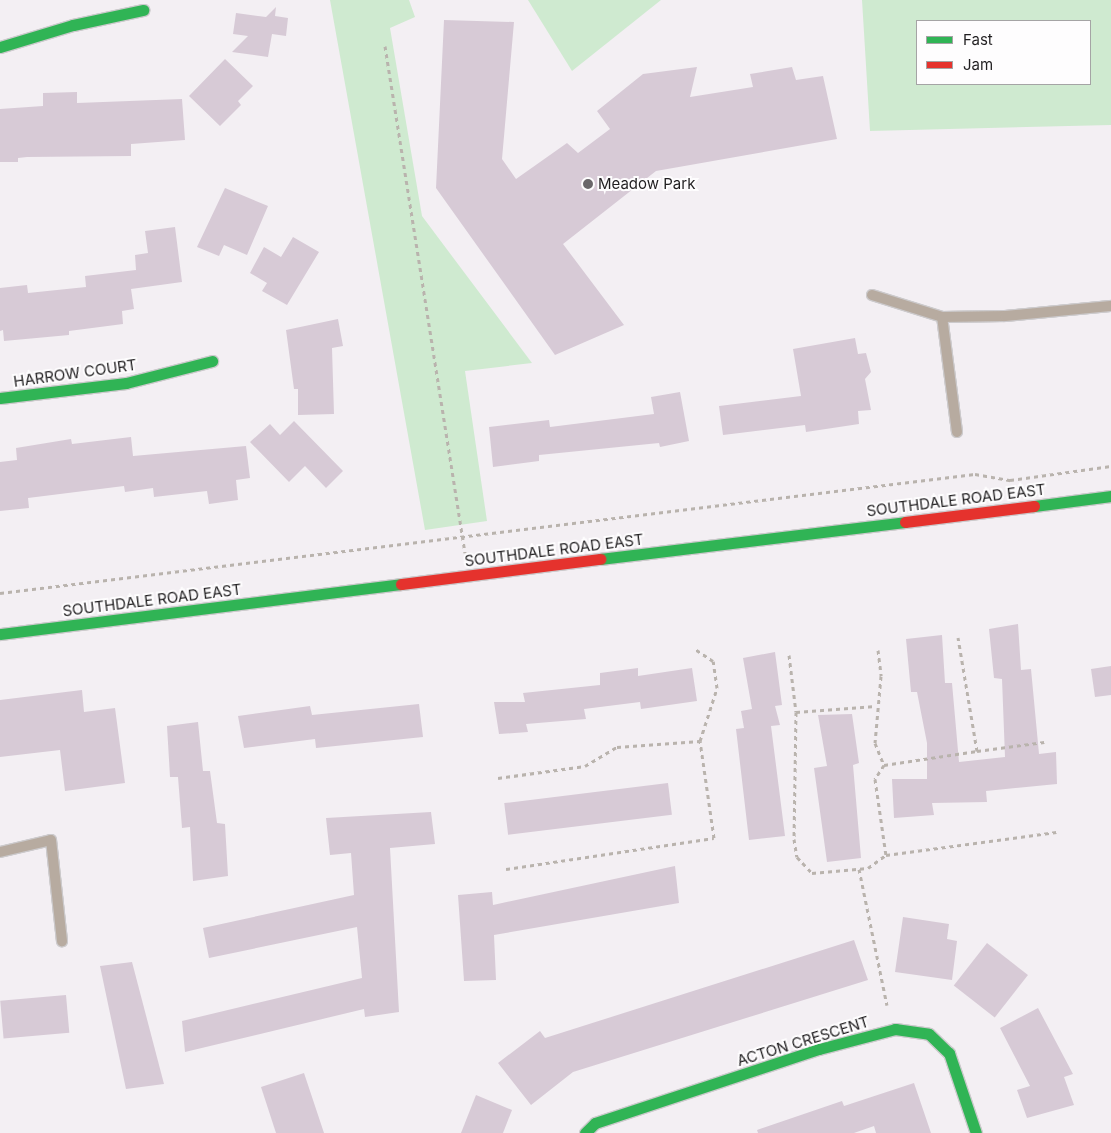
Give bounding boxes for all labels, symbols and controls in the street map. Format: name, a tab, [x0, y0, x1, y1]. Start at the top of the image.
legend	[916, 20, 1091, 85]
text: Fast	[963, 30, 993, 49]
text: Jam	[963, 55, 993, 74]
place label: Meadow Park	[598, 175, 695, 193]
marker: Meadow Park	[582, 178, 594, 190]
street label: HARROW COURT	[12, 355, 138, 391]
street label: SOUTHDALE ROAD EAST	[866, 480, 1046, 520]
street label: SOUTHDALE ROAD EAST	[464, 530, 644, 570]
street label: SOUTHDALE ROAD EAST	[62, 580, 242, 620]
street label: ACTON CRESCENT	[735, 1012, 871, 1070]

